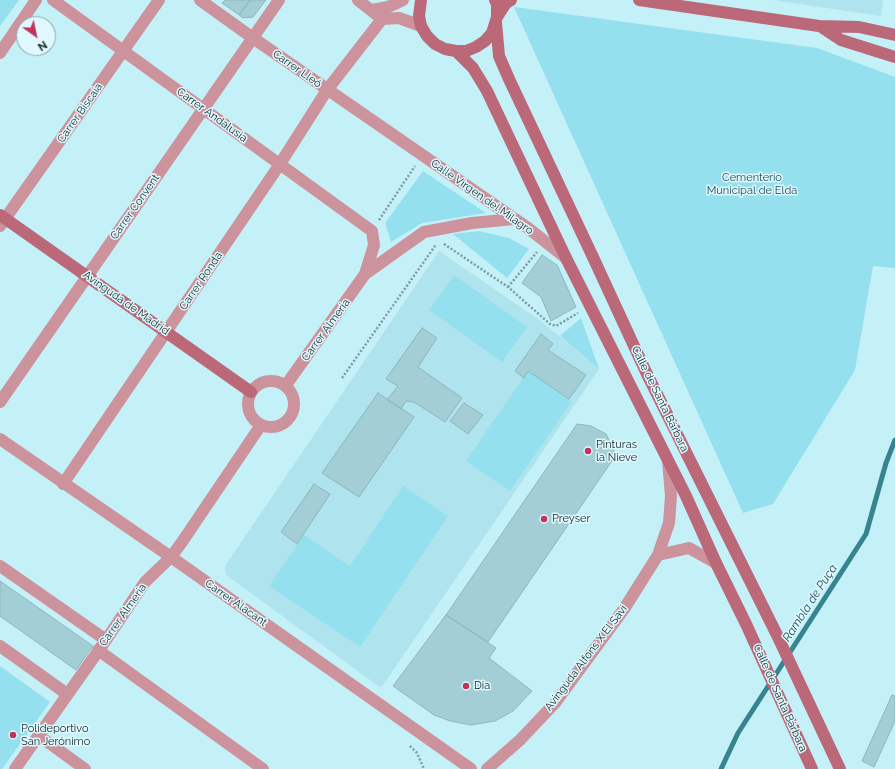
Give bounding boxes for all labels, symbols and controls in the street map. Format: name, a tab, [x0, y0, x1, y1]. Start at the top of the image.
north arrow	[16, 16, 56, 56]
text: N	[35, 38, 49, 53]
street label: Carrer Lleó	[270, 47, 324, 91]
street label: Carrer Biscaia	[55, 81, 105, 145]
street label: Carrer Andalusia	[174, 85, 250, 145]
street label: Calle Virgen del Milagro	[428, 157, 536, 237]
park label: Cementerio Municipal de Elda	[707, 171, 797, 197]
street label: Carrer Convent	[108, 172, 162, 242]
street label: Carrer Ronda	[177, 250, 225, 312]
street label: Avinguda de Madrid	[80, 268, 172, 338]
street label: Carrer Almeria	[299, 296, 353, 364]
street label: Calle de Santa Bárbara	[629, 344, 691, 454]
place label: Pinturas la Nieve	[596, 438, 637, 464]
marker: Pinturas la Nieve	[583, 446, 593, 456]
place label: Preyser	[552, 512, 590, 526]
marker: Preyser	[539, 514, 549, 524]
water label: Rambla de Puça	[780, 562, 840, 644]
street label: Carrer Alacant	[202, 577, 270, 629]
street label: Carrer Almeria	[97, 581, 149, 649]
street label: Avinguda Alfons X El Savi	[542, 603, 630, 713]
street label: Calle de Santa Bárbara	[750, 642, 810, 754]
place label: Dia	[474, 679, 490, 693]
marker: Dia	[461, 681, 471, 691]
place label: Polideportivo San Jerónimo	[21, 722, 90, 748]
marker: Polideportivo San Jerónimo	[8, 730, 18, 740]

